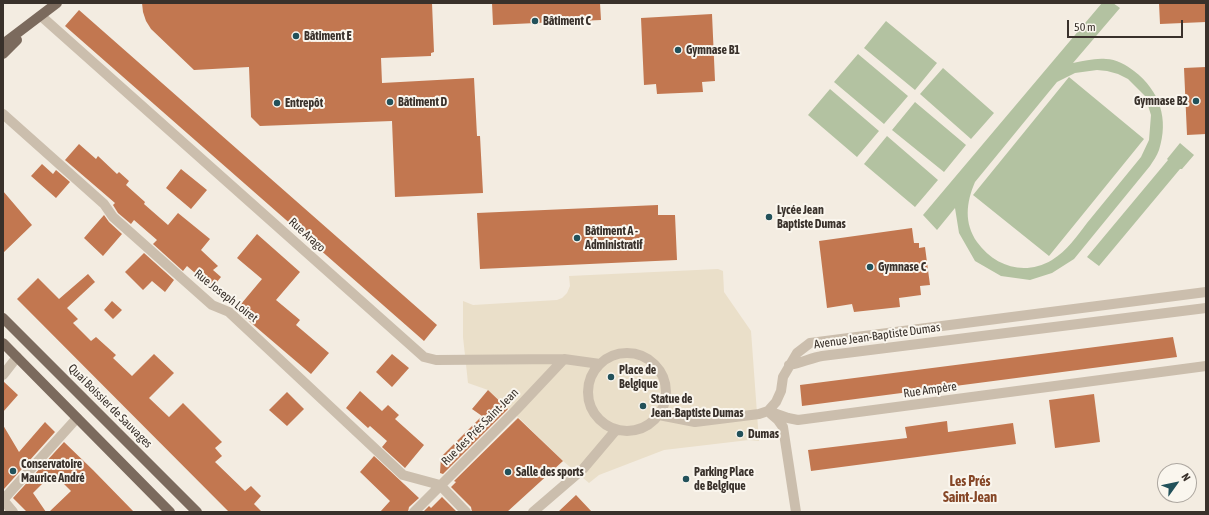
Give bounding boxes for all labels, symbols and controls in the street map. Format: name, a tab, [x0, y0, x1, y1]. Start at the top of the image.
scale bar	[1069, 12, 1185, 38]
place label: Bâtiment C	[543, 14, 591, 28]
marker: Bâtiment C	[530, 16, 540, 26]
text: 50 m	[1074, 20, 1096, 34]
place label: Bâtiment E	[304, 29, 352, 43]
marker: Bâtiment E	[291, 31, 301, 41]
place label: Gymnase B1	[686, 43, 740, 57]
marker: Gymnase B1	[673, 45, 683, 55]
place label: Gymnase B2	[1134, 94, 1188, 108]
place label: Bâtiment D	[398, 95, 447, 109]
place label: Entrepôt	[285, 96, 323, 110]
marker: Gymnase B2	[1191, 96, 1201, 106]
marker: Bâtiment D	[385, 97, 395, 107]
marker: Entrepôt	[272, 98, 282, 108]
place label: Lycée Jean Baptiste Dumas	[777, 203, 846, 231]
marker: Lycée Jean Baptiste Dumas	[764, 212, 774, 222]
street label: Rue Arago	[286, 215, 328, 255]
place label: Bâtiment A - Administratif	[585, 224, 643, 252]
marker: Bâtiment A - Administratif	[572, 233, 582, 243]
place label: Gymnase C	[878, 260, 926, 274]
marker: Gymnase C	[865, 262, 875, 272]
street label: Rue Joseph Loiret	[191, 267, 261, 325]
street label: Avenue Jean-Baptiste Dumas	[813, 320, 941, 352]
street label: Quai Boissier de Sauvages	[65, 361, 155, 451]
place label: Place de Belgique	[619, 363, 658, 391]
marker: Place de Belgique	[606, 372, 616, 382]
street label: Rue Ampère	[902, 379, 958, 401]
street label: Rue des Prés Saint-Jean	[438, 385, 522, 469]
place label: Statue de Jean-Baptiste Dumas	[651, 392, 743, 420]
marker: Statue de Jean-Baptiste Dumas	[638, 401, 648, 411]
place label: Dumas	[748, 427, 779, 441]
marker: Dumas	[735, 429, 745, 439]
place label: Conservatoire Maurice André	[21, 457, 85, 485]
north arrow	[1157, 463, 1197, 503]
place label: Salle des sports	[516, 465, 584, 479]
place label: Parking Place de Belgique	[694, 465, 754, 493]
marker: Conservatoire Maurice André	[8, 466, 18, 476]
marker: Salle des sports	[503, 467, 513, 477]
text: N	[1179, 471, 1193, 483]
marker: Parking Place de Belgique	[681, 474, 691, 484]
district label: Les Prés Saint-Jean	[943, 474, 997, 506]

